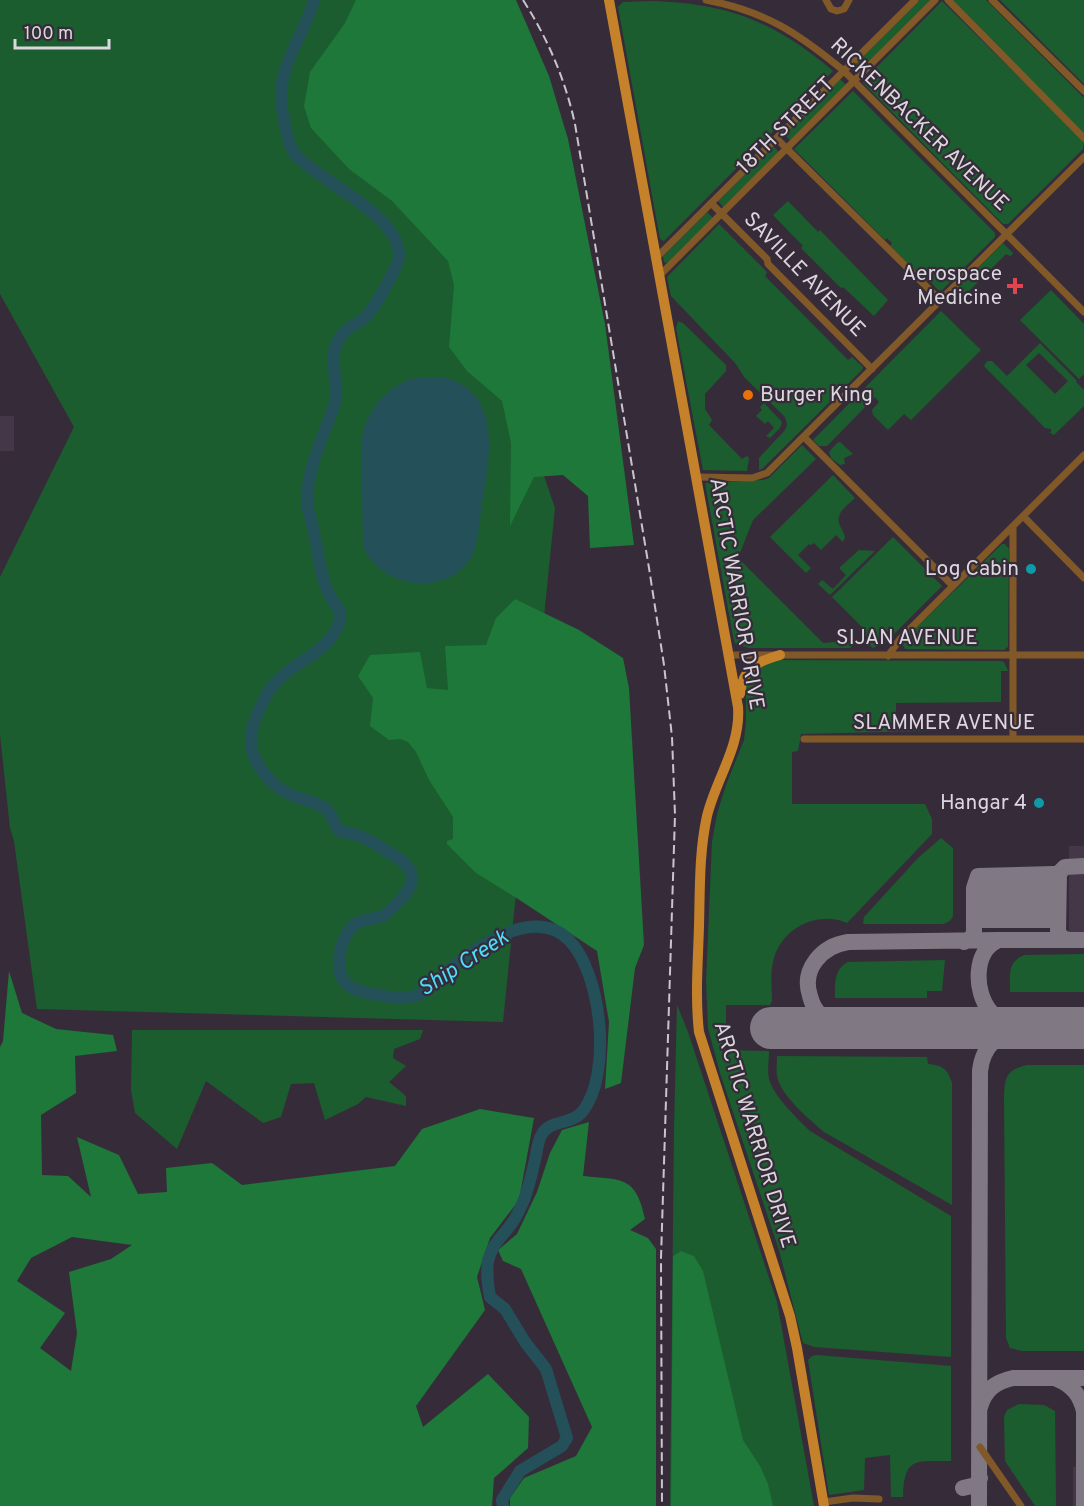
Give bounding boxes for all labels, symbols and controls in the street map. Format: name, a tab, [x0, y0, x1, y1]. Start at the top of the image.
scale bar	[15, 12, 110, 50]
text: 100 m	[24, 23, 73, 46]
street label: RICKENBACKER AVENUE	[824, 32, 1014, 218]
street label: 18TH STREET	[731, 71, 841, 181]
street label: SAVILLE AVENUE	[737, 207, 871, 343]
place label: Aerospace Medicine	[902, 261, 1002, 312]
marker: Aerospace Medicine	[1006, 277, 1024, 295]
place label: Burger King	[760, 382, 873, 409]
marker: Burger King	[741, 388, 755, 402]
street label: ARCTIC WARRIOR DRIVE	[702, 476, 770, 712]
place label: Log Cabin	[925, 556, 1019, 583]
marker: Log Cabin	[1024, 562, 1038, 576]
street label: SIJAN AVENUE	[836, 625, 978, 652]
street label: SLAMMER AVENUE	[853, 710, 1035, 737]
place label: Hangar 4	[940, 790, 1027, 817]
marker: Hangar 4	[1032, 796, 1046, 810]
water label: Ship Creek	[414, 924, 515, 1003]
street label: ARCTIC WARRIOR DRIVE	[707, 1018, 801, 1252]

